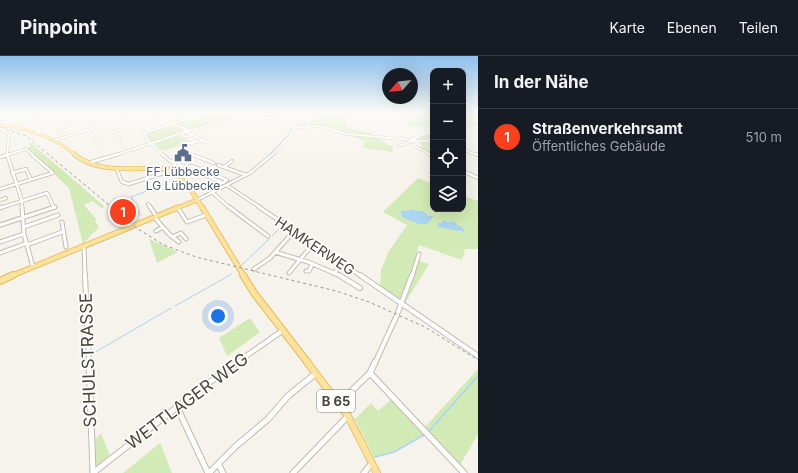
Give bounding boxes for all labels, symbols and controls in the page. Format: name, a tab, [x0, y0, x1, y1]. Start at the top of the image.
text: Pinpoint	[20, 16, 97, 39]
text: Karte	[609, 19, 645, 36]
text: Ebenen	[667, 19, 717, 36]
text: Teilen	[739, 19, 778, 36]
north arrow	[382, 68, 418, 104]
map controls	[430, 68, 466, 212]
button: +	[430, 68, 466, 104]
text: In der Nähe	[494, 72, 589, 92]
button: −	[430, 104, 466, 140]
text: Straßenverkehrsamt	[532, 119, 683, 138]
text: 1	[504, 129, 510, 145]
text: 510 m	[746, 129, 782, 145]
text: Öffentliches Gebäude	[532, 138, 666, 154]
button: locate	[430, 140, 466, 176]
public building icon: FF Lübbecke LG Lübbecke	[173, 143, 193, 163]
place label: FF Lübbecke LG Lübbecke	[146, 164, 220, 193]
button: layers	[430, 176, 466, 212]
pin: 1	[110, 197, 136, 227]
street label: HAMKERWEG	[272, 213, 358, 278]
street label: SCHULSTRASSE	[76, 292, 100, 428]
your location	[208, 306, 228, 326]
street label: WETTLAGER WEG	[122, 348, 252, 454]
road number: B 65	[317, 390, 355, 412]

